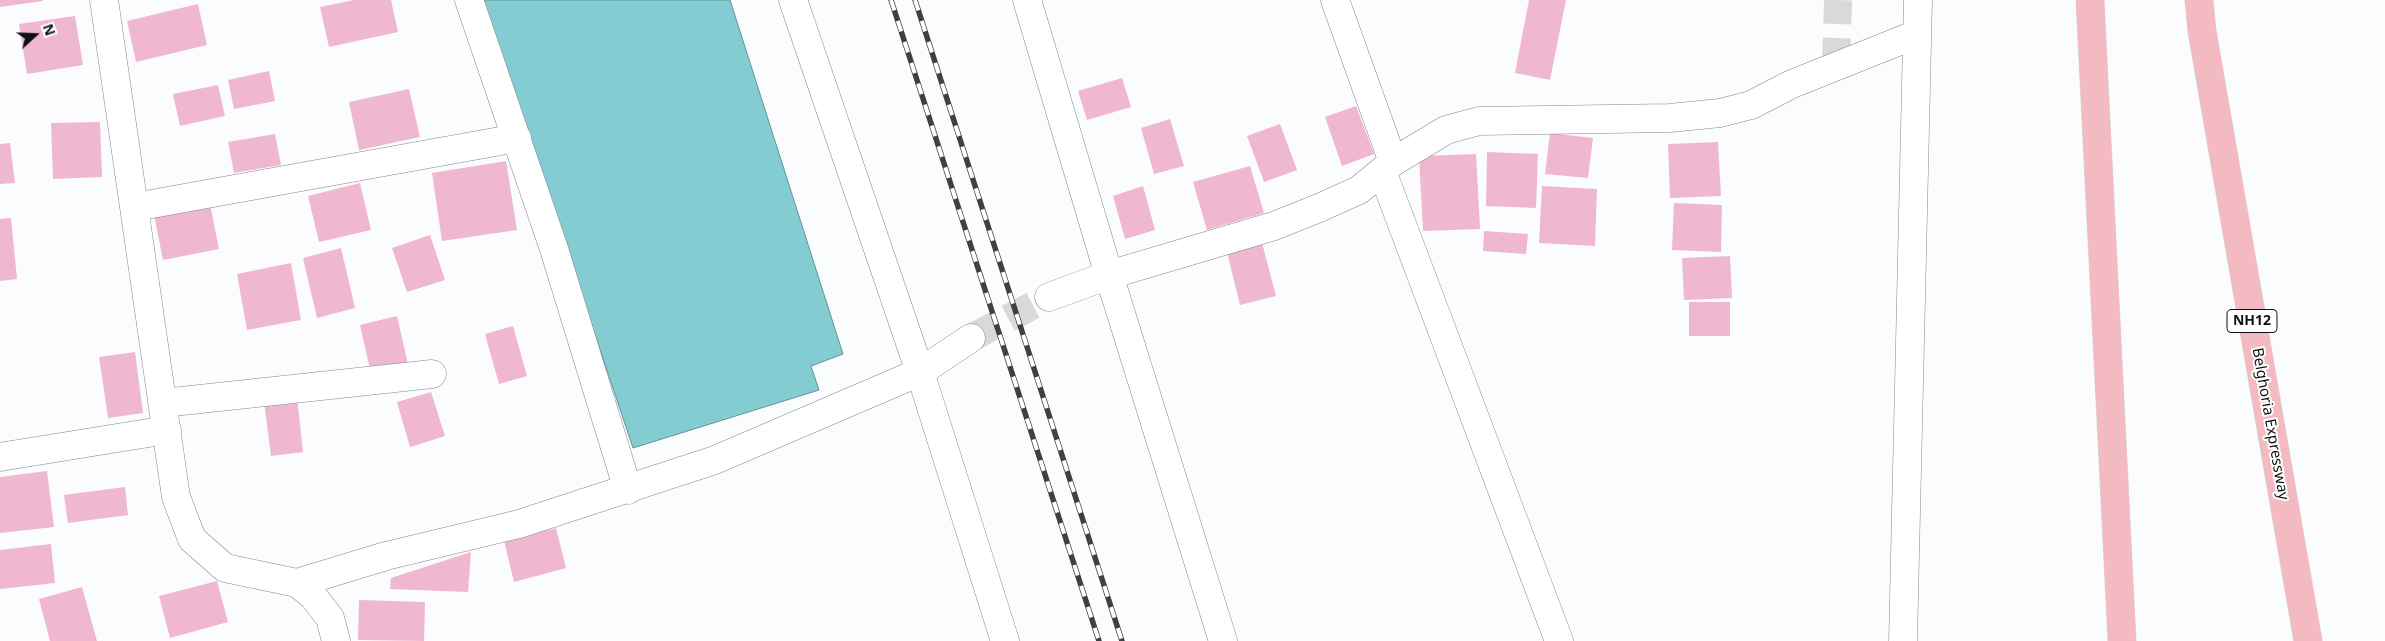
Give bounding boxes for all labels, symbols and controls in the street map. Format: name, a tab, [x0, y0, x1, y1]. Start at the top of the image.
north arrow	[10, 10, 60, 60]
text: N	[39, 21, 60, 38]
road number: NH12	[2227, 310, 2277, 332]
street label: Belghoria Expressway	[2248, 347, 2292, 501]

